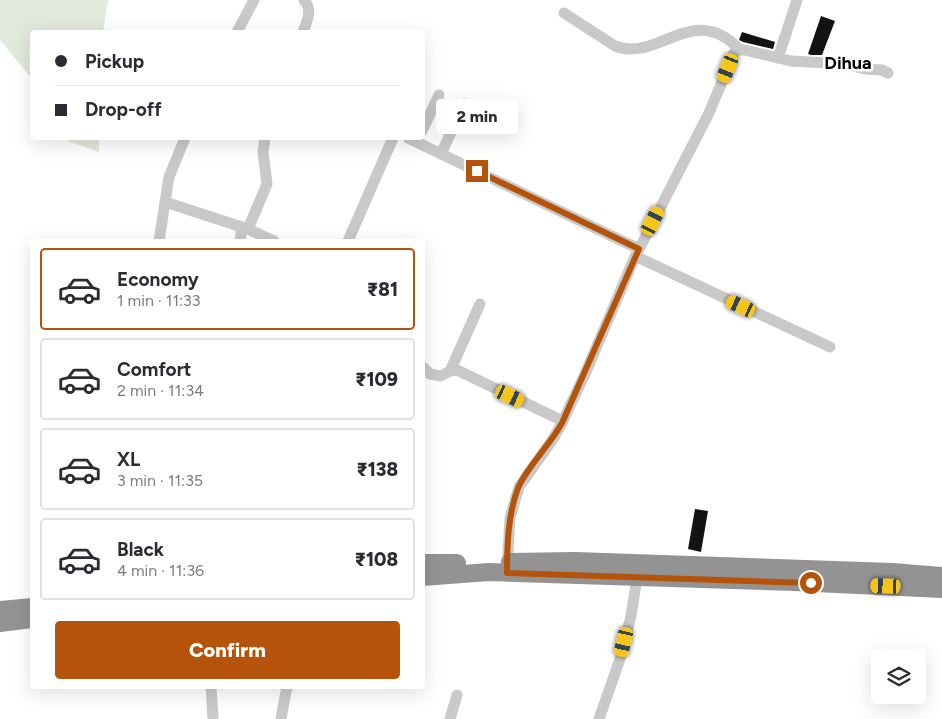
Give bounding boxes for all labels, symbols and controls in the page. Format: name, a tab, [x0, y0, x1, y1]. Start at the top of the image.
text: Pickup	[85, 50, 144, 73]
car	[715, 51, 740, 85]
district label: Dihua	[824, 52, 872, 74]
text: Drop-off	[85, 98, 162, 121]
callout: 2 min	[436, 99, 518, 134]
text: 2 min	[457, 107, 497, 126]
route end	[466, 160, 488, 182]
car	[639, 204, 666, 238]
icon: car	[57, 267, 102, 312]
text: Economy	[117, 268, 199, 291]
text: ₹81	[367, 278, 398, 301]
text: 1 min · 11:33	[117, 291, 200, 310]
car	[724, 293, 757, 319]
icon: car	[57, 357, 102, 402]
text: Comfort	[117, 358, 192, 381]
text: ₹109	[355, 368, 398, 391]
text: 2 min · 11:34	[117, 381, 204, 400]
car	[493, 383, 526, 409]
icon: car	[57, 447, 102, 492]
text: XL	[117, 448, 140, 471]
text: ₹138	[356, 458, 398, 481]
text: 3 min · 11:35	[117, 471, 203, 490]
icon: car	[57, 537, 102, 582]
text: Black	[117, 538, 164, 561]
text: ₹108	[355, 548, 398, 571]
text: 4 min · 11:36	[117, 561, 204, 580]
route start	[800, 572, 822, 594]
car	[870, 578, 901, 594]
button: Confirm	[55, 621, 400, 679]
car	[613, 626, 634, 658]
map controls	[871, 649, 926, 704]
button: layers	[871, 649, 926, 704]

